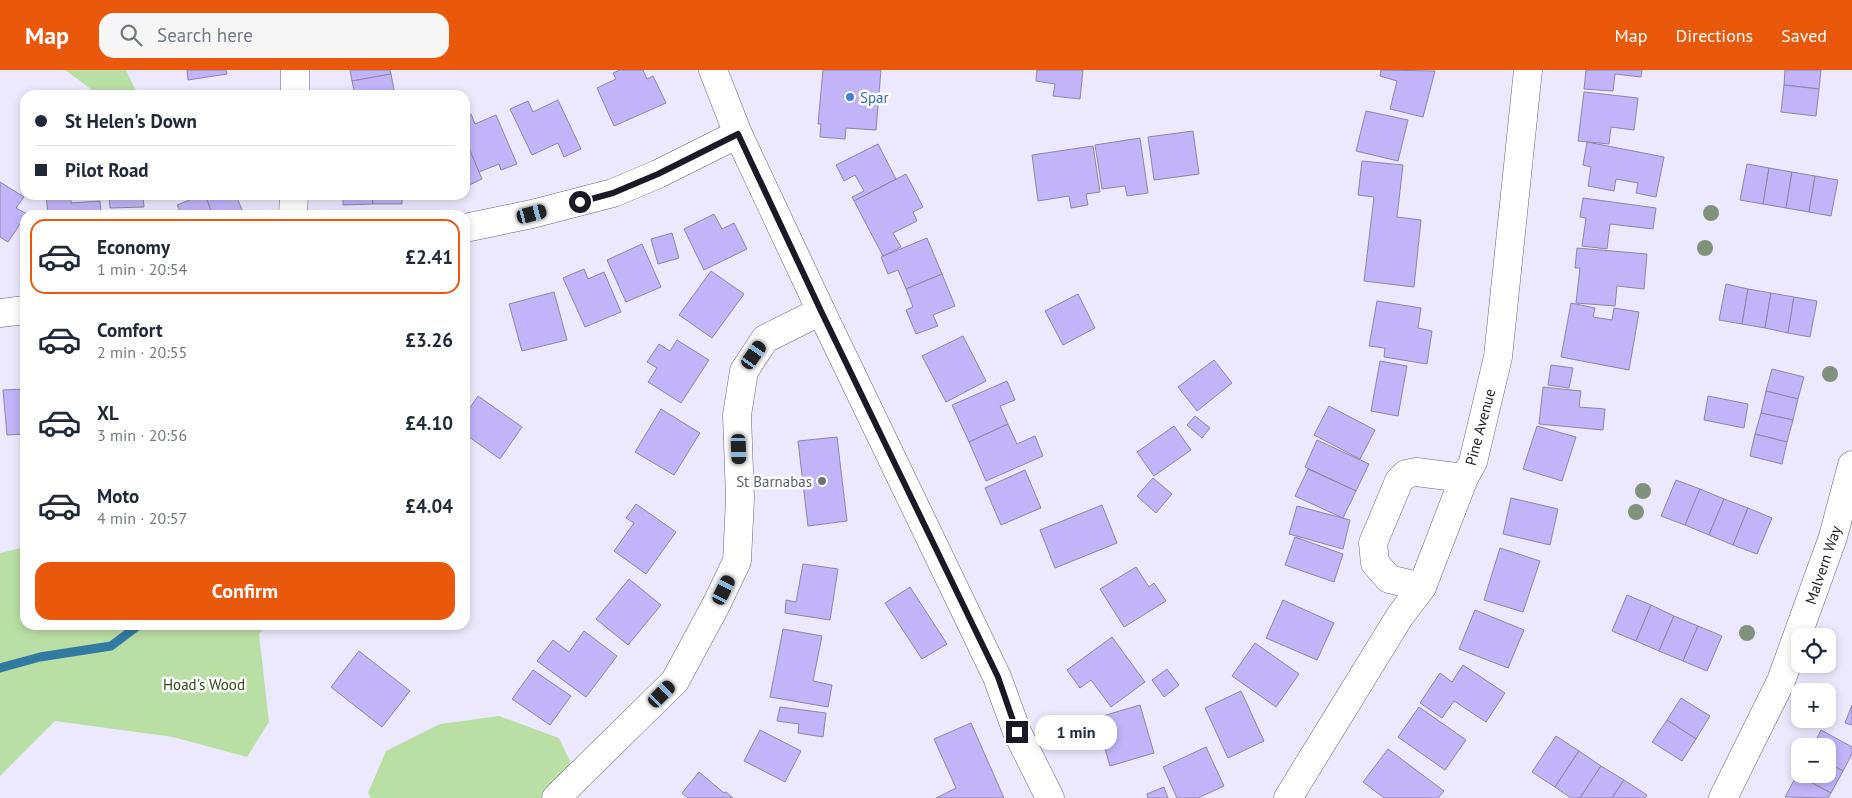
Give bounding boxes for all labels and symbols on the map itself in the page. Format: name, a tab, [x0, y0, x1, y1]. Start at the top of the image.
place label: Spar	[860, 88, 889, 107]
marker: Spar	[844, 91, 856, 103]
route start	[569, 191, 591, 213]
car	[515, 203, 548, 225]
car	[739, 338, 768, 372]
street label: Pine Avenue	[1461, 387, 1499, 467]
car	[730, 434, 747, 464]
place label: St Barnabas	[736, 472, 812, 491]
marker: St Barnabas	[816, 475, 828, 487]
street label: Malvern Way	[1801, 523, 1845, 607]
car	[710, 573, 737, 607]
park label: Hoad's Wood	[163, 675, 245, 694]
car	[646, 678, 677, 710]
callout: 1 min	[1034, 714, 1117, 750]
route end	[1006, 721, 1028, 743]

